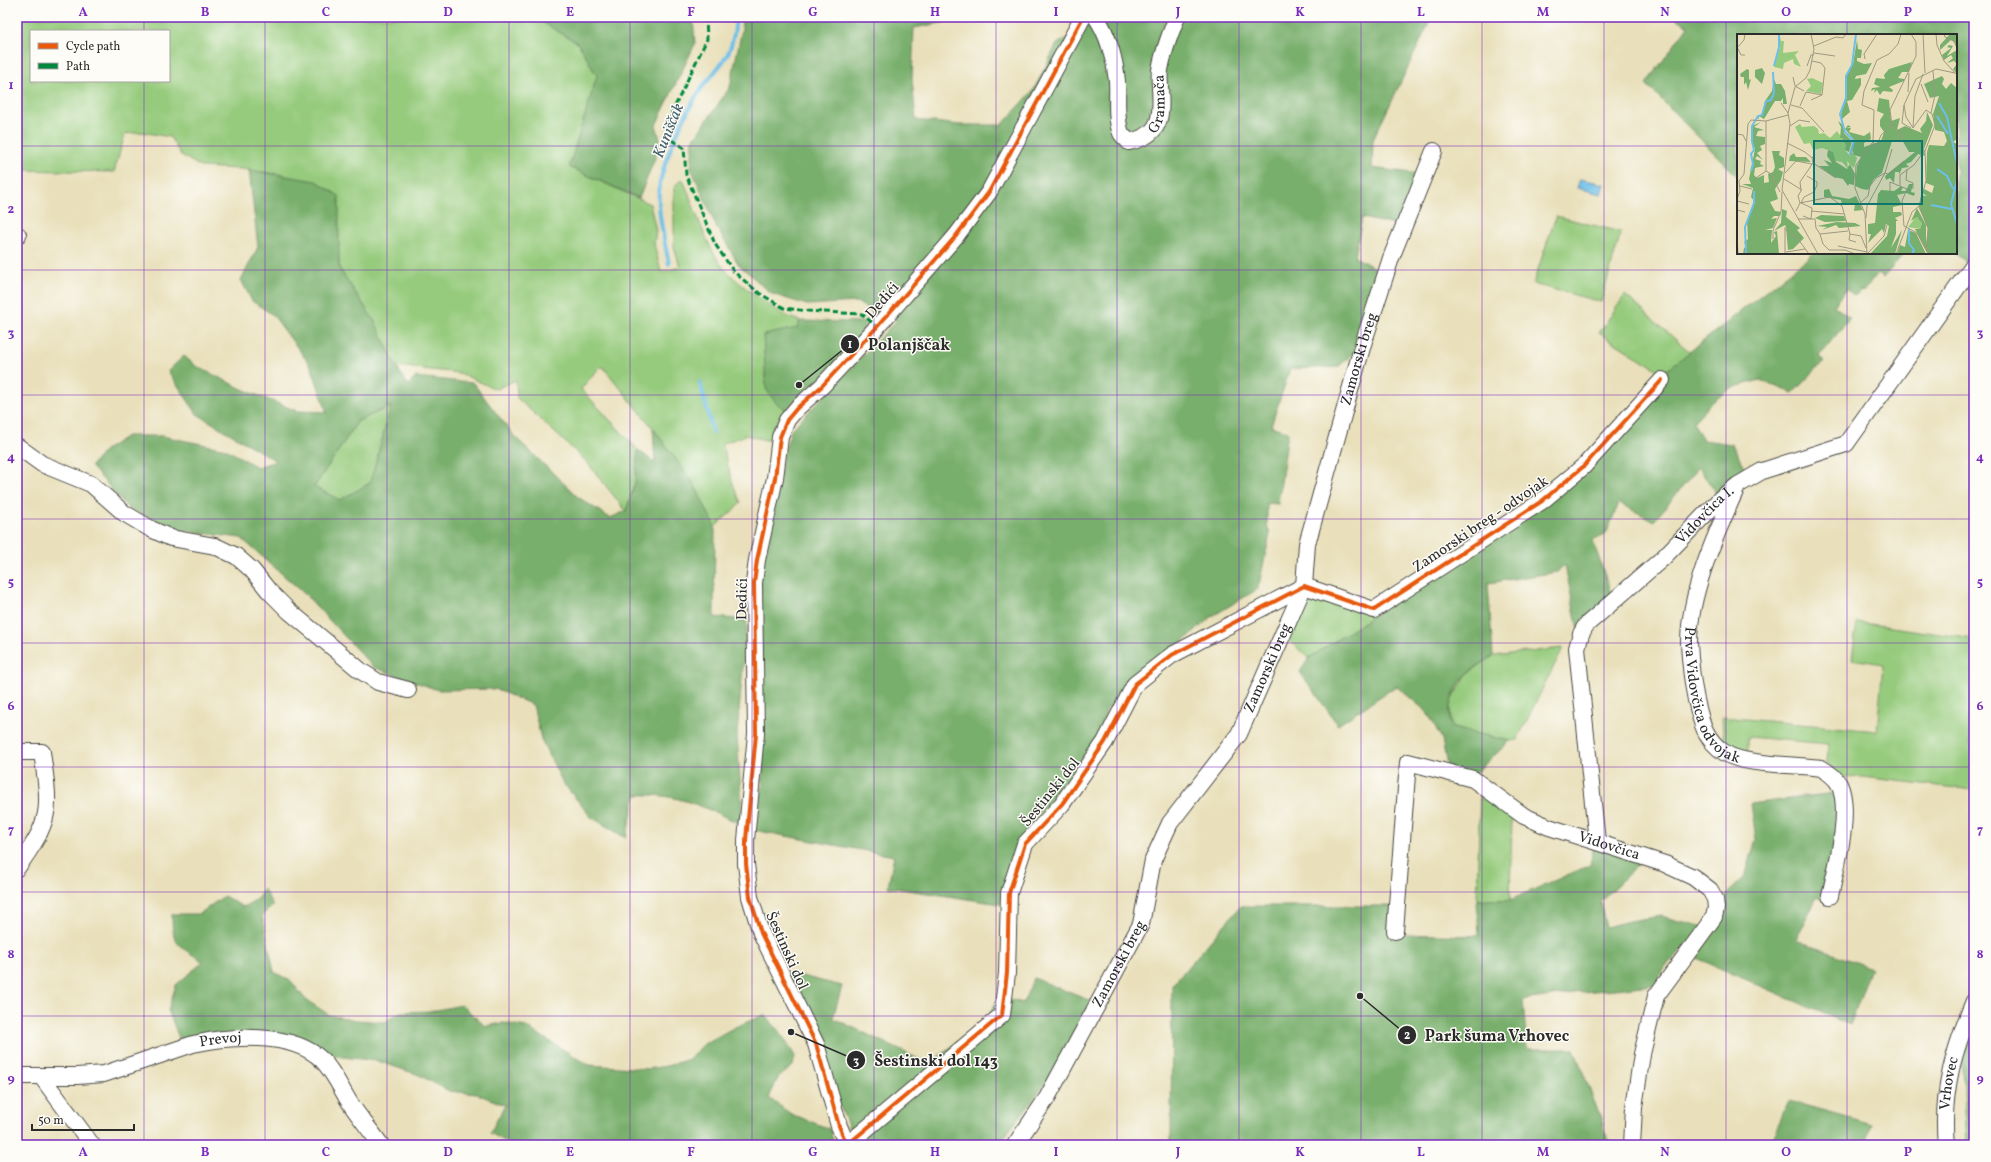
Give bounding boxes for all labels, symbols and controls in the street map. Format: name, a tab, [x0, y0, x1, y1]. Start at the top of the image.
text: A	[78, 4, 88, 22]
text: B	[201, 4, 210, 22]
text: C	[322, 4, 330, 22]
text: D	[443, 4, 453, 22]
text: E	[566, 4, 574, 22]
text: F	[687, 4, 695, 22]
text: G	[808, 4, 818, 22]
text: H	[930, 4, 940, 22]
text: I	[1054, 4, 1059, 22]
text: J	[1175, 4, 1181, 22]
text: K	[1295, 4, 1305, 22]
text: L	[1417, 4, 1425, 22]
text: M	[1537, 4, 1550, 22]
text: N	[1660, 4, 1670, 22]
text: O	[1781, 4, 1791, 22]
text: P	[1904, 4, 1912, 22]
legend	[30, 30, 170, 82]
inset map	[1737, 34, 1957, 254]
text: Cycle path	[66, 39, 121, 55]
text: Path	[66, 59, 90, 75]
street label: Gramača	[1143, 74, 1171, 138]
text: 1	[8, 77, 14, 95]
text: 1	[1977, 77, 1983, 95]
water label: Kuniščak	[648, 100, 690, 162]
text: 2	[8, 201, 15, 219]
text: 2	[1977, 201, 1984, 219]
street label: Dedići	[861, 278, 905, 324]
street label: Zamorski breg	[1336, 310, 1383, 408]
text: 3	[8, 325, 15, 343]
text: 3	[1977, 325, 1984, 343]
callout: Polanjščak	[840, 330, 958, 358]
text: Polanjščak	[868, 335, 950, 357]
text: 1	[848, 337, 853, 353]
text: 4	[7, 449, 15, 467]
text: 4	[1976, 449, 1984, 467]
street label: Zamorski breg - odvojak	[1409, 472, 1553, 578]
street label: Vidovčica I.	[1671, 481, 1739, 549]
text: 5	[8, 574, 14, 592]
text: 5	[1977, 574, 1983, 592]
street label: Dedići	[732, 578, 754, 620]
street label: Zamorski breg	[1239, 620, 1297, 716]
street label: Prva Vidovčica odvojak	[1678, 626, 1743, 769]
text: 6	[7, 698, 15, 716]
text: 6	[1976, 698, 1984, 716]
street label: Šestinski dol	[1017, 754, 1085, 832]
text: 7	[8, 822, 14, 840]
text: 7	[1977, 822, 1983, 840]
street label: Vidovčica	[1576, 826, 1642, 866]
street label: Šestinski dol	[759, 909, 813, 993]
street label: Zamorski breg	[1087, 917, 1152, 1011]
text: 8	[7, 946, 15, 964]
text: 8	[1976, 946, 1984, 964]
callout: Park šuma Vrhovec	[1397, 1021, 1578, 1049]
text: Park šuma Vrhovec	[1425, 1026, 1570, 1048]
street label: Prevoj	[198, 1027, 242, 1053]
text: 2	[1404, 1028, 1410, 1044]
callout: Šestinski dol 143	[846, 1046, 1006, 1074]
text: Šestinski dol 143	[874, 1050, 998, 1073]
text: 3	[853, 1054, 859, 1070]
street label: Vrhovec	[1935, 1054, 1964, 1111]
text: 9	[7, 1070, 15, 1088]
text: 9	[1976, 1070, 1984, 1088]
scale bar	[32, 1106, 134, 1132]
text: 50 m	[38, 1113, 64, 1129]
text: A	[78, 1144, 88, 1162]
text: B	[201, 1144, 210, 1162]
text: C	[322, 1144, 330, 1162]
text: D	[443, 1144, 453, 1162]
text: E	[566, 1144, 574, 1162]
text: F	[687, 1144, 695, 1162]
text: G	[808, 1144, 818, 1162]
text: H	[930, 1144, 940, 1162]
text: I	[1054, 1144, 1059, 1162]
text: J	[1175, 1144, 1181, 1162]
text: K	[1295, 1144, 1305, 1162]
text: L	[1417, 1144, 1425, 1162]
text: M	[1537, 1144, 1550, 1162]
text: N	[1660, 1144, 1670, 1162]
text: O	[1781, 1144, 1791, 1162]
text: P	[1904, 1144, 1912, 1162]

